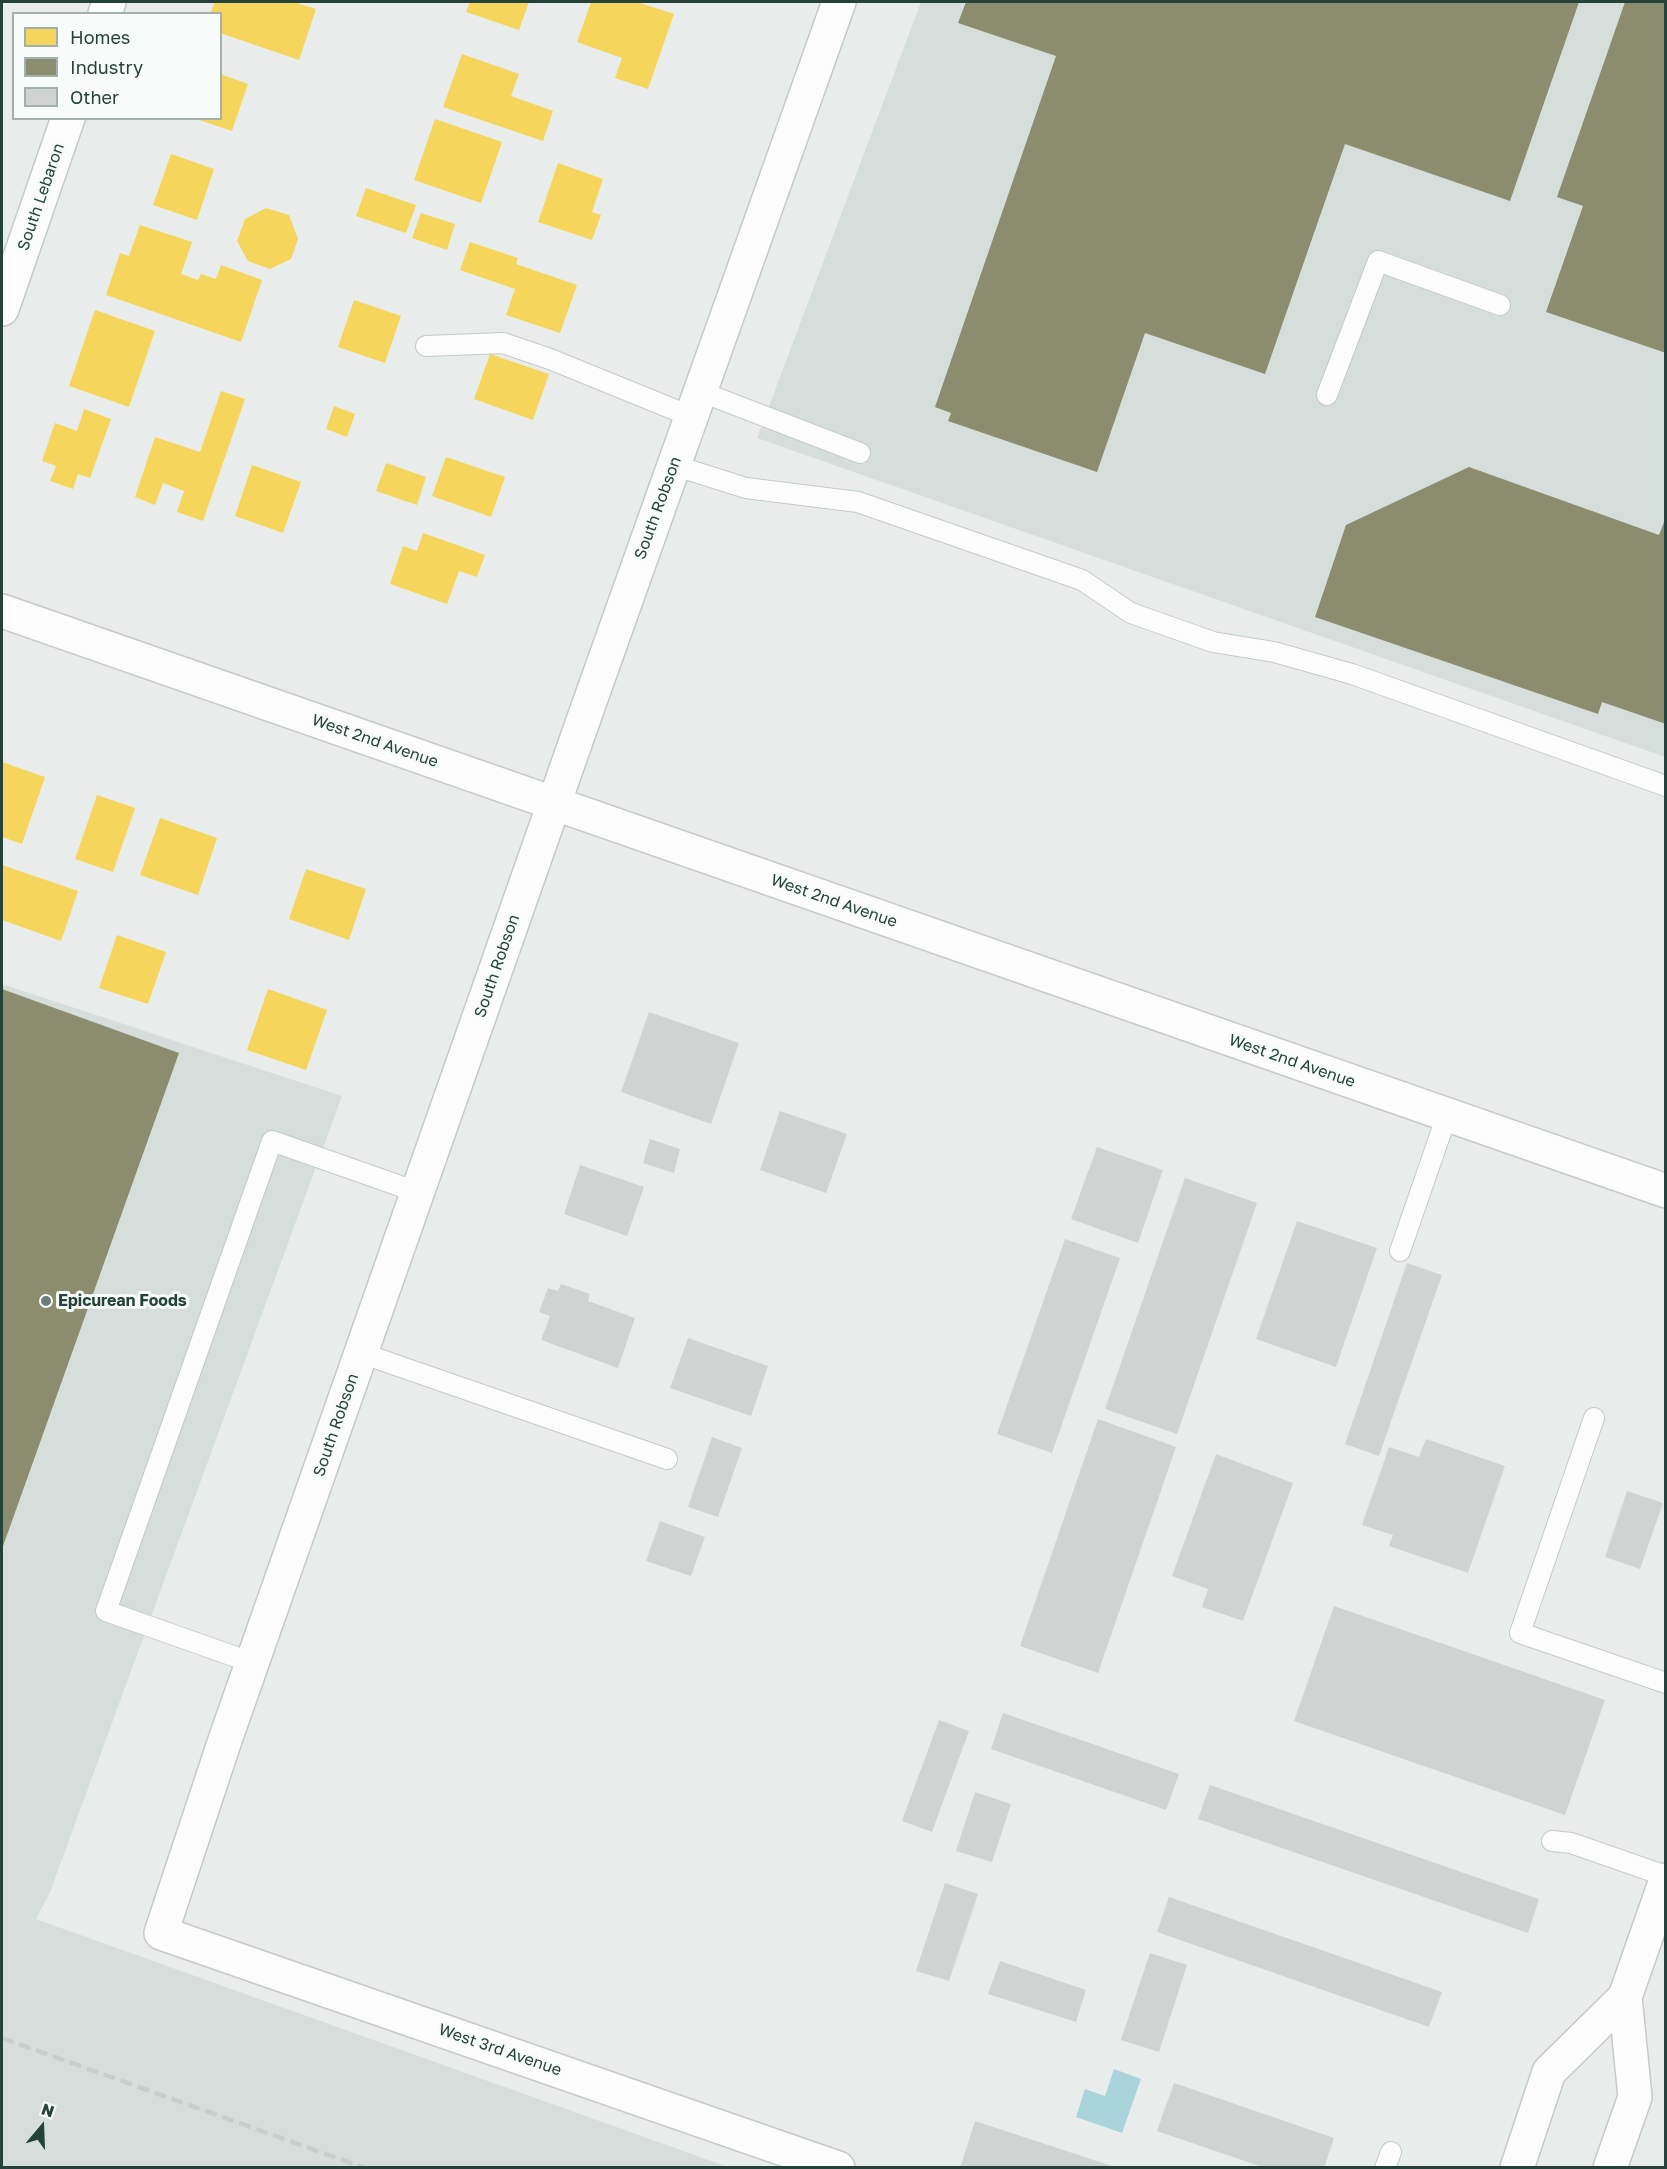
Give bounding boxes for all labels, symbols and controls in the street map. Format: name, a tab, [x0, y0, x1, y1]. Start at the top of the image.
legend	[12, 12, 222, 120]
text: Homes	[70, 26, 130, 48]
text: Industry	[70, 56, 143, 78]
text: Other	[70, 86, 119, 108]
street label: South Lebaron	[14, 141, 68, 253]
street label: South Robson	[631, 454, 685, 562]
street label: West 2nd Avenue	[309, 710, 441, 772]
street label: West 2nd Avenue	[768, 870, 900, 932]
street label: South Robson	[470, 912, 524, 1020]
street label: West 2nd Avenue	[1226, 1030, 1358, 1092]
place label: Epicurean Foods	[58, 1291, 187, 1311]
marker: Epicurean Foods	[39, 1294, 53, 1308]
street label: South Robson	[309, 1371, 363, 1479]
street label: West 3rd Avenue	[436, 2020, 564, 2080]
north arrow	[12, 2097, 72, 2157]
text: N	[39, 2099, 57, 2121]

